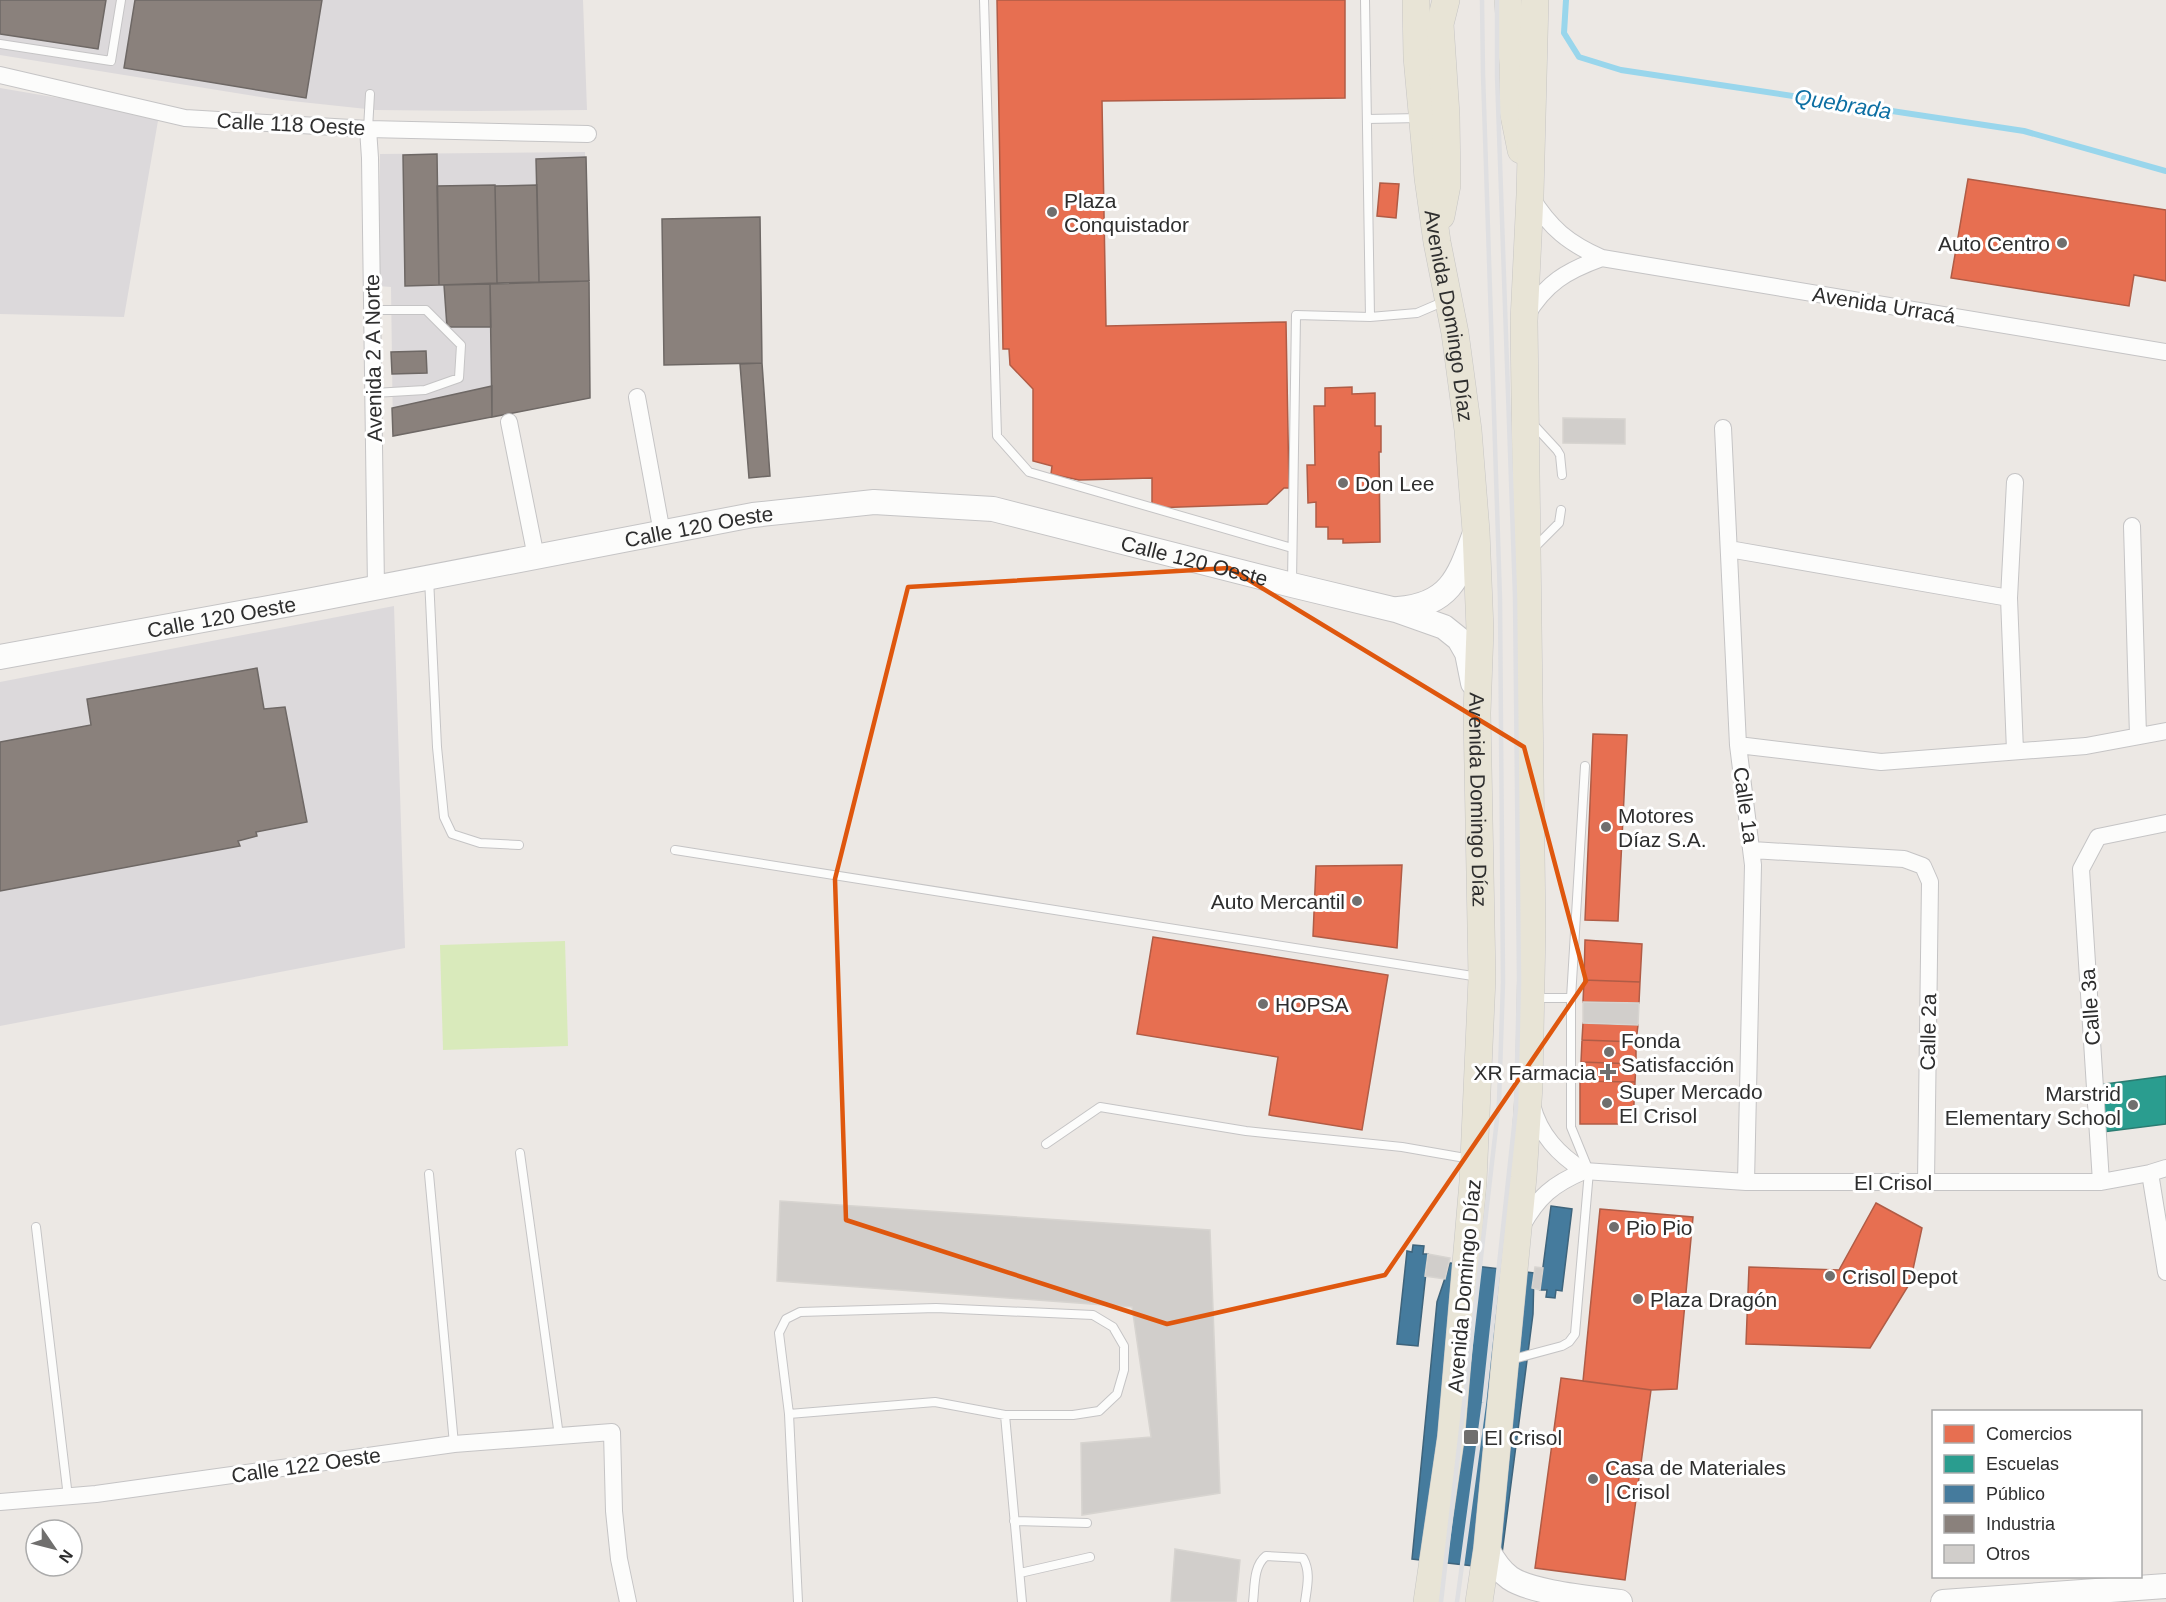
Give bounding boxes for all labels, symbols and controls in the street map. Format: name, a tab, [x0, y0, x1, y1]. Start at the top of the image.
water label: Quebrada	[1793, 84, 1893, 124]
street label: Calle 118 Oeste	[216, 109, 366, 139]
place label: Plaza Conquistador	[1064, 189, 1189, 236]
marker: Plaza Conquistador	[1045, 205, 1059, 219]
street label: Avenida Domingo Díaz	[1421, 208, 1478, 423]
place label: Auto Centro	[1938, 232, 2050, 255]
marker: Auto Centro	[2055, 236, 2069, 250]
street label: Avenida 2 A Norte	[360, 274, 386, 442]
street label: Avenida Urracá	[1811, 282, 1957, 328]
place label: Don Lee	[1355, 472, 1434, 495]
marker: Don Lee	[1336, 476, 1350, 490]
street label: Calle 120 Oeste	[623, 501, 774, 551]
street label: Calle 120 Oeste	[1119, 530, 1270, 590]
street label: Calle 120 Oeste	[145, 592, 298, 641]
street label: Avenida Domingo Díaz	[1465, 692, 1492, 907]
street label: Calle 1a	[1729, 765, 1763, 845]
place label: Motores Díaz S.A.	[1618, 804, 1707, 851]
marker: Motores Díaz S.A.	[1599, 820, 1613, 834]
place label: Auto Mercantil	[1211, 890, 1345, 913]
marker: Auto Mercantil	[1350, 894, 1364, 908]
street label: Calle 3a	[2076, 967, 2104, 1046]
place label: HOPSA	[1275, 993, 1349, 1016]
street label: Calle 2a	[1916, 993, 1940, 1071]
marker: HOPSA	[1256, 997, 1270, 1011]
place label: Fonda Satisfacción	[1621, 1029, 1734, 1076]
marker: Fonda Satisfacción	[1602, 1045, 1616, 1059]
place label: XR Farmacia	[1473, 1061, 1596, 1084]
marker: XR Farmacia	[1601, 1065, 1615, 1079]
place label: Super Mercado El Crisol	[1619, 1080, 1763, 1127]
place label: Marstrid Elementary School	[1945, 1082, 2121, 1129]
marker: Super Mercado El Crisol	[1600, 1096, 1614, 1110]
marker: Marstrid Elementary School	[2126, 1098, 2140, 1112]
street label: El Crisol	[1854, 1171, 1932, 1194]
street label: Avenida Domingo Díaz	[1443, 1178, 1485, 1394]
place label: Pio Pio	[1626, 1216, 1693, 1239]
marker: Pio Pio	[1607, 1220, 1621, 1234]
place label: Crisol Depot	[1842, 1265, 1958, 1288]
marker: Crisol Depot	[1823, 1269, 1837, 1283]
place label: Plaza Dragón	[1650, 1288, 1777, 1311]
marker: Plaza Dragón	[1631, 1292, 1645, 1306]
legend	[1932, 1410, 2142, 1578]
text: Comercios	[1986, 1424, 2072, 1444]
place label: El Crisol	[1484, 1426, 1562, 1449]
marker: El Crisol	[1462, 1428, 1480, 1446]
street label: Calle 122 Oeste	[230, 1443, 382, 1487]
text: Escuelas	[1986, 1454, 2059, 1474]
place label: Casa de Materiales | Crisol	[1605, 1456, 1786, 1503]
marker: Casa de Materiales | Crisol	[1586, 1472, 1600, 1486]
text: Público	[1986, 1484, 2045, 1504]
text: Industria	[1986, 1514, 2056, 1534]
north arrow	[24, 1518, 84, 1578]
text: Otros	[1986, 1544, 2030, 1564]
text: N	[56, 1547, 76, 1566]

